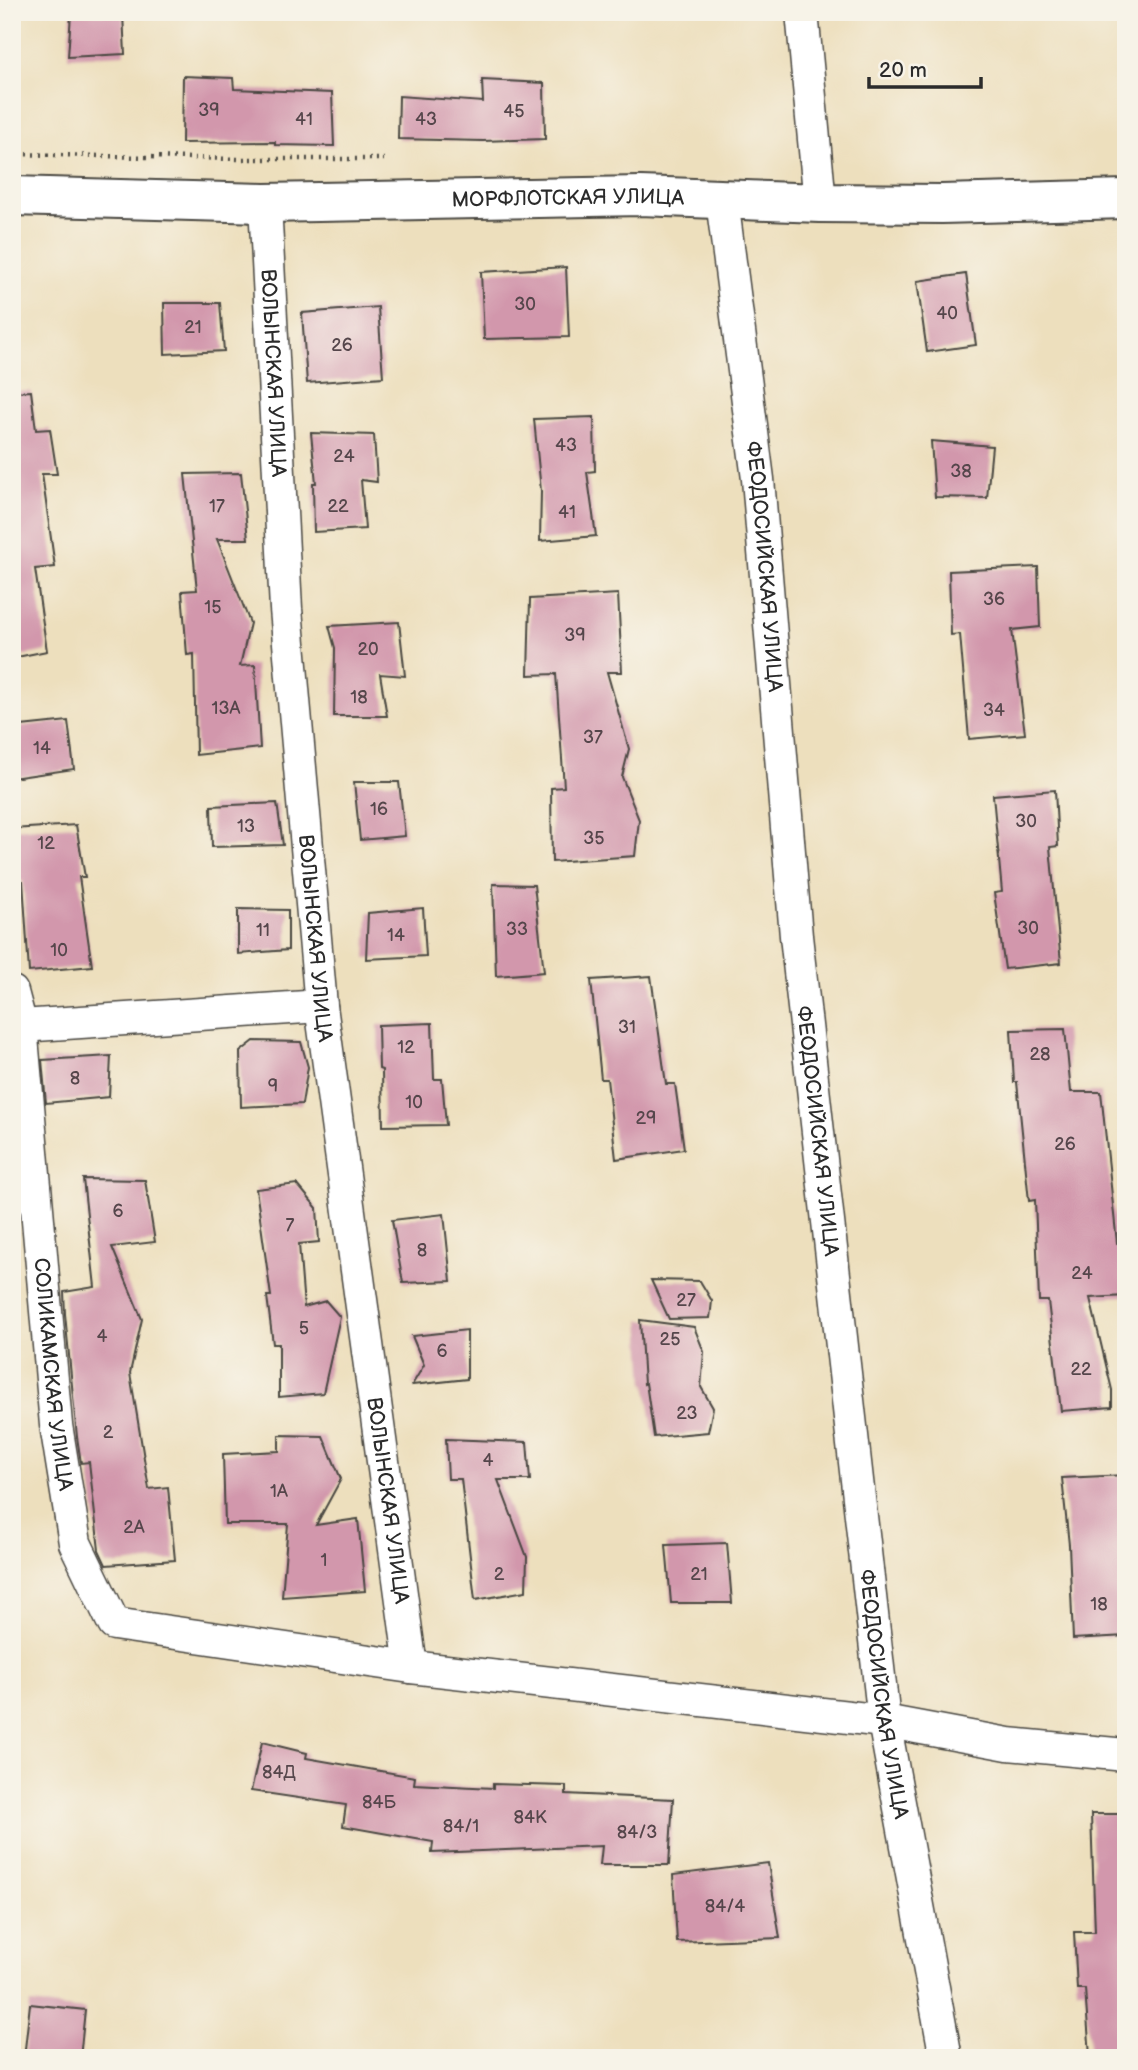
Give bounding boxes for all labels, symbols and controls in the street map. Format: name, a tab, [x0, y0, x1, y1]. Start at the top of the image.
scale bar	[869, 46, 981, 90]
text: 20 m	[879, 58, 927, 83]
house number: 39	[198, 100, 220, 121]
house number: 45	[503, 101, 525, 122]
house number: 41	[295, 109, 313, 130]
house number: 43	[415, 109, 437, 130]
street label: МОРФЛОТСКАЯ УЛИЦА	[451, 184, 685, 213]
street label: ВОЛЫНСКАЯ УЛИЦА	[255, 268, 291, 478]
house number: 30	[514, 294, 536, 315]
house number: 40	[936, 303, 958, 324]
house number: 21	[184, 317, 202, 338]
house number: 26	[331, 335, 353, 356]
house number: 43	[555, 435, 577, 456]
street label: ФЕОДОСИЙСКАЯ УЛИЦА	[740, 440, 788, 693]
house number: 24	[333, 446, 355, 467]
house number: 38	[950, 461, 972, 482]
house number: 17	[209, 496, 225, 517]
house number: 22	[327, 496, 349, 517]
house number: 41	[558, 502, 576, 523]
house number: 36	[983, 589, 1005, 610]
house number: 15	[204, 597, 222, 618]
house number: 39	[564, 625, 586, 646]
house number: 20	[357, 639, 379, 660]
house number: 18	[350, 687, 368, 708]
house number: 13А	[212, 698, 241, 719]
house number: 34	[983, 700, 1005, 721]
house number: 37	[583, 727, 603, 748]
house number: 14	[33, 738, 51, 759]
house number: 16	[370, 799, 388, 820]
house number: 30	[1015, 811, 1037, 832]
house number: 13	[237, 816, 255, 837]
house number: 35	[583, 828, 605, 849]
house number: 12	[37, 833, 55, 854]
street label: ВОЛЫНСКАЯ УЛИЦА	[293, 833, 338, 1044]
house number: 30	[1017, 918, 1039, 939]
house number: 33	[506, 919, 528, 940]
house number: 11	[256, 920, 270, 941]
house number: 14	[387, 925, 405, 946]
house number: 10	[50, 940, 68, 961]
street label: ФЕОДОСИЙСКАЯ УЛИЦА	[791, 1004, 844, 1258]
house number: 31	[618, 1017, 636, 1038]
house number: 12	[397, 1037, 415, 1058]
house number: 28	[1029, 1044, 1051, 1065]
house number: 8	[70, 1068, 80, 1089]
house number: 9	[268, 1076, 278, 1097]
house number: 10	[405, 1092, 423, 1113]
house number: 29	[635, 1108, 657, 1129]
house number: 26	[1054, 1134, 1076, 1155]
house number: 6	[113, 1201, 124, 1222]
house number: 7	[286, 1215, 295, 1236]
house number: 8	[417, 1240, 427, 1261]
street label: СОЛИКАМСКАЯ УЛИЦА	[28, 1257, 78, 1493]
house number: 24	[1071, 1263, 1093, 1284]
house number: 27	[676, 1290, 696, 1311]
house number: 5	[299, 1318, 309, 1339]
house number: 4	[97, 1326, 108, 1347]
house number: 25	[660, 1329, 680, 1350]
house number: 6	[437, 1341, 448, 1362]
house number: 22	[1070, 1359, 1092, 1380]
street label: ВОЛЫНСКАЯ УЛИЦА	[361, 1396, 414, 1606]
house number: 23	[676, 1403, 698, 1424]
house number: 2	[103, 1422, 114, 1443]
house number: 4	[483, 1450, 494, 1471]
house number: 1А	[270, 1481, 288, 1502]
house number: 2А	[123, 1517, 145, 1538]
house number: 1	[321, 1550, 327, 1571]
house number: 2	[494, 1564, 505, 1585]
house number: 21	[690, 1564, 708, 1585]
street label: ФЕОДОСИЙСКАЯ УЛИЦА	[854, 1568, 914, 1821]
house number: 18	[1090, 1594, 1108, 1615]
house number: 84Д	[262, 1762, 296, 1783]
house number: 84Б	[362, 1792, 396, 1813]
house number: 84К	[513, 1807, 547, 1828]
house number: 84/1	[443, 1816, 479, 1837]
house number: 84/3	[617, 1822, 657, 1843]
house number: 84/4	[705, 1896, 745, 1917]

